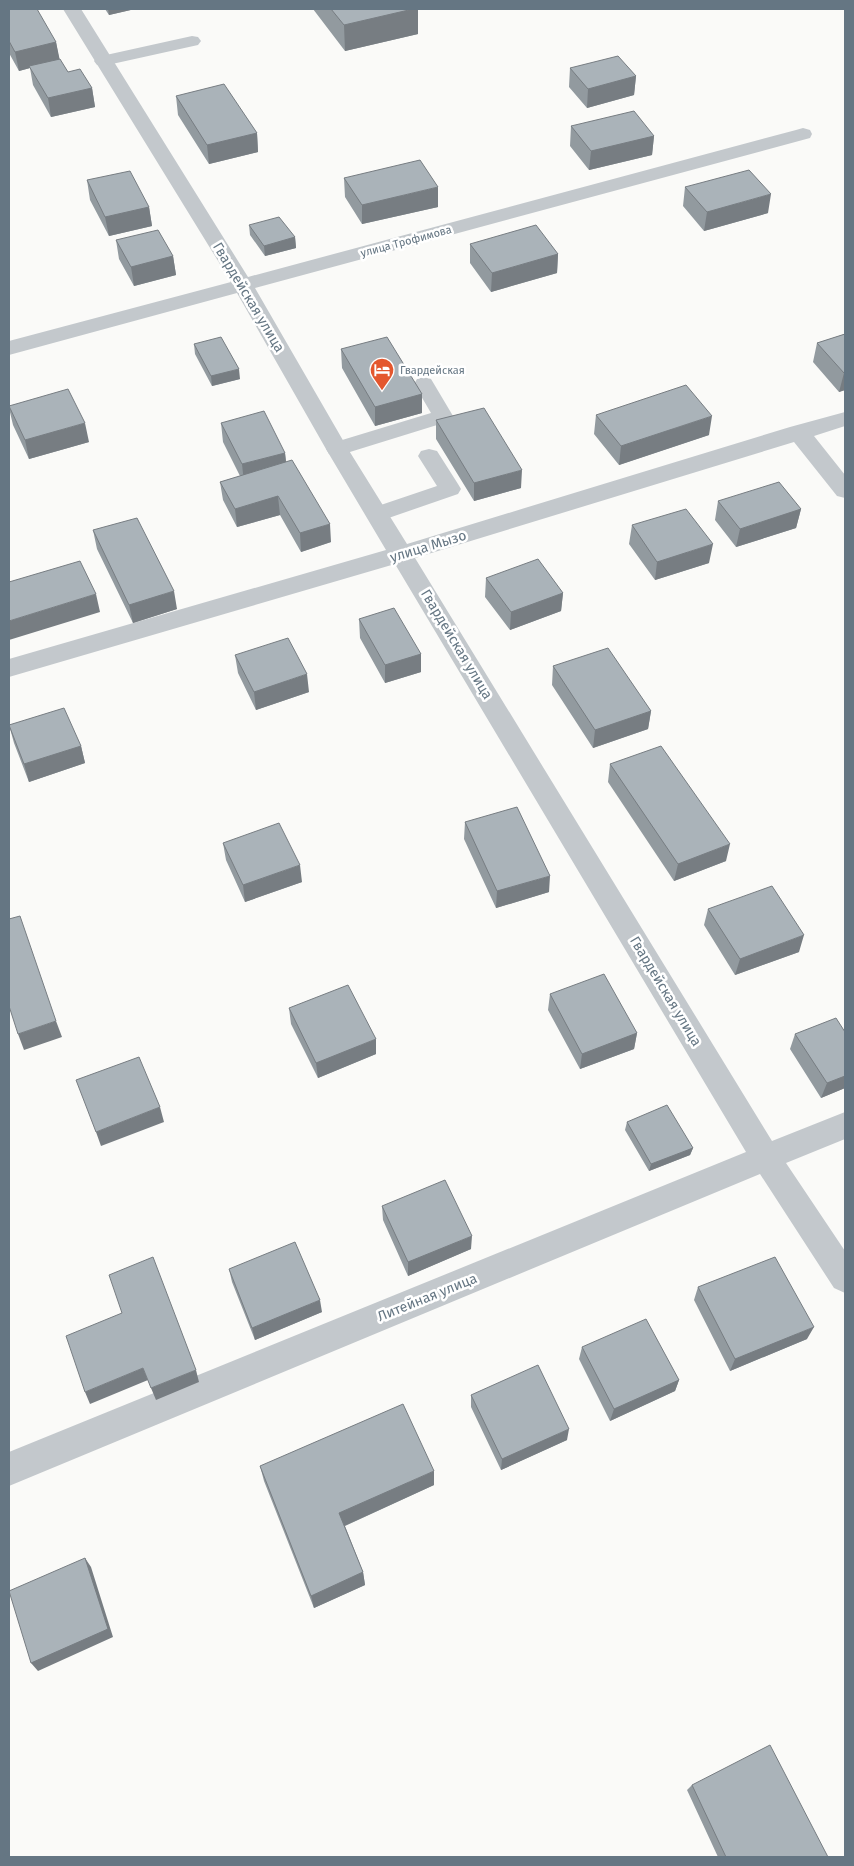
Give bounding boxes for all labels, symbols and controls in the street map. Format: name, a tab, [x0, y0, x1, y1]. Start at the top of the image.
street label: улица Трофимова	[359, 223, 453, 260]
street label: Гвардейская улица	[209, 239, 288, 355]
hotel icon: Гвардейская	[369, 357, 395, 391]
place label: Гвардейская	[400, 364, 465, 377]
street label: улица Мызо	[388, 527, 468, 566]
street label: Гвардейская улица	[417, 586, 496, 702]
street label: Гвардейская улица	[626, 933, 705, 1049]
street label: Литейная улица	[375, 1270, 479, 1325]

